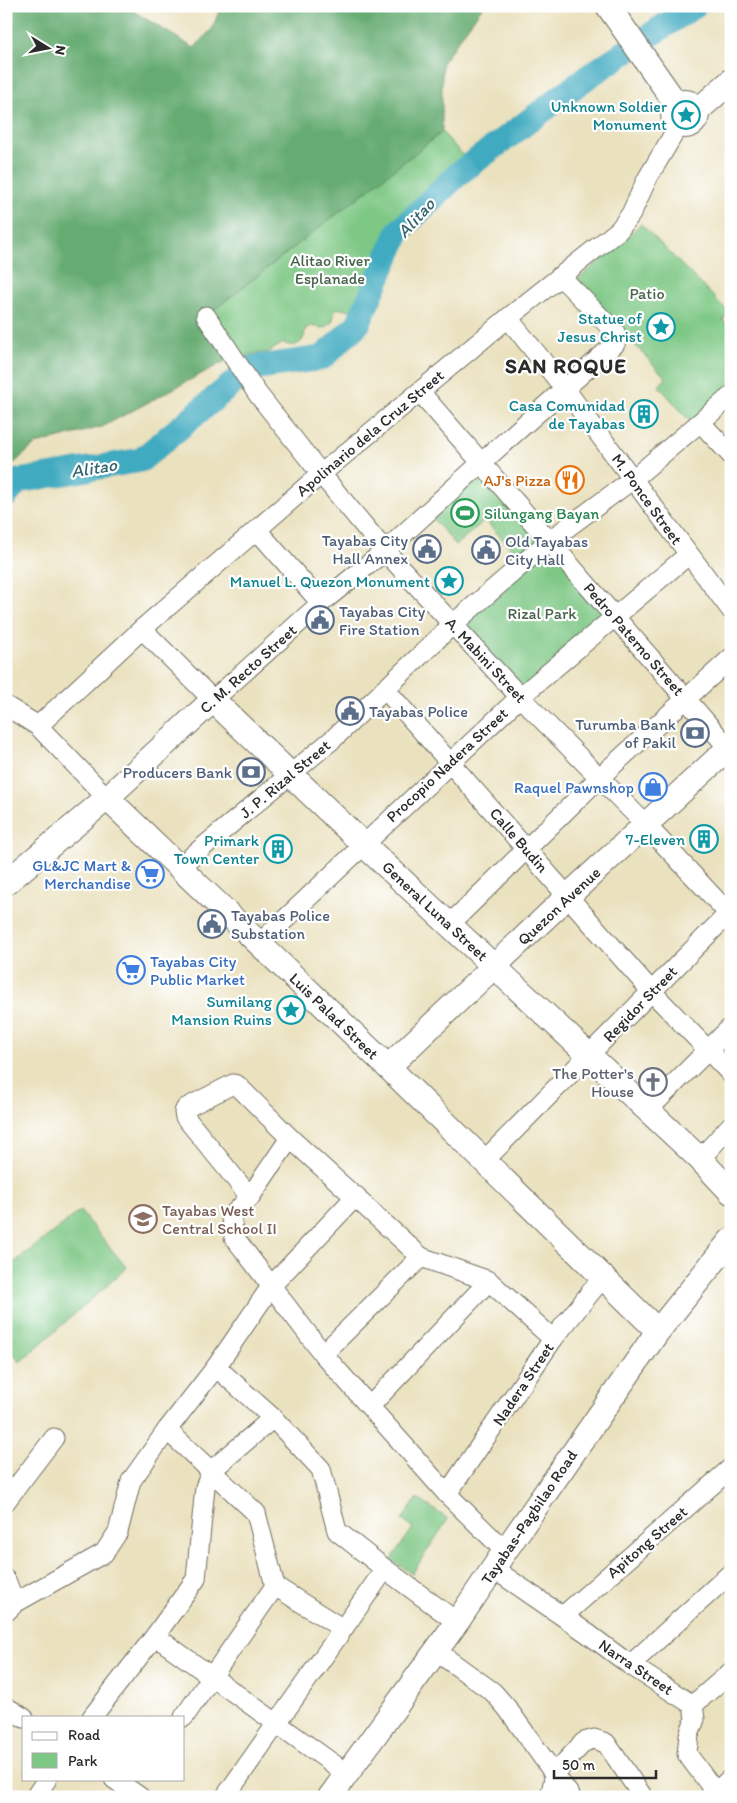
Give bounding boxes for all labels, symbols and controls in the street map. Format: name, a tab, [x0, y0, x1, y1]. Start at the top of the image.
north arrow	[22, 22, 72, 72]
text: N	[51, 44, 70, 56]
place label: Unknown Soldier Monument	[551, 97, 667, 134]
place icon: Unknown Soldier Monument	[671, 100, 701, 130]
water label: Alitao	[392, 193, 440, 242]
park label: Alitao River Esplanade	[290, 251, 370, 288]
park label: Patio	[629, 284, 665, 303]
place label: Statue of Jesus Christ	[558, 309, 643, 346]
place icon: Statue of Jesus Christ	[646, 312, 676, 342]
district label: SAN ROQUE	[505, 353, 627, 378]
street label: Apolinario dela Cruz Street	[292, 366, 448, 500]
place label: Casa Comunidad de Tayabas	[509, 396, 625, 433]
building icon: Casa Comunidad de Tayabas	[629, 399, 659, 429]
street label: M. Ponce Street	[608, 450, 686, 548]
water label: Alitao	[70, 453, 119, 482]
restaurant icon: AJ's Pizza	[555, 465, 585, 495]
place label: AJ's Pizza	[483, 471, 551, 490]
sports icon: Silungang Bayan	[450, 498, 480, 528]
place label: Silungang Bayan	[484, 504, 599, 523]
place label: Tayabas City Hall Annex	[322, 531, 408, 568]
place label: Old Tayabas City Hall	[505, 532, 588, 569]
public building icon: Tayabas City Hall Annex	[412, 534, 442, 564]
public building icon: Old Tayabas City Hall	[471, 535, 501, 565]
place icon: Manuel L. Quezon Monument	[434, 566, 464, 596]
place label: Manuel L. Quezon Monument	[230, 572, 430, 591]
street label: Pedro Paterno Street	[580, 579, 688, 699]
place label: Tayabas City Fire Station	[339, 602, 426, 639]
park label: Rizal Park	[507, 604, 577, 623]
public building icon: Tayabas City Fire Station	[305, 605, 335, 635]
street label: A. Mabini Street	[442, 613, 530, 707]
street label: C. M. Recto Street	[196, 621, 300, 717]
public building icon: Tayabas Police	[335, 696, 365, 726]
place label: Tayabas Police	[369, 702, 468, 721]
street label: Procopio Nadera Street	[382, 704, 512, 826]
place label: Turumba Bank of Pakil	[575, 715, 676, 752]
bank icon: Turumba Bank of Pakil	[680, 718, 710, 748]
street label: J. P. Rizal Street	[236, 736, 334, 822]
bank icon: Producers Bank	[236, 757, 266, 787]
place label: Producers Bank	[123, 763, 233, 782]
shop icon: Raquel Pawnshop	[638, 772, 668, 802]
place label: Raquel Pawnshop	[514, 778, 634, 797]
street label: Calle Budin	[486, 804, 552, 876]
building icon: 7-Eleven	[689, 824, 719, 854]
place label: 7-Eleven	[626, 830, 685, 849]
place label: Primark Town Center	[174, 831, 260, 868]
building icon: Primark Town Center	[263, 834, 293, 864]
place label: GL&JC Mart & Merchandise	[32, 856, 132, 893]
street label: General Luna Street	[378, 857, 492, 965]
supermarket icon: GL&JC Mart & Merchandise	[135, 859, 165, 889]
street label: Quezon Avenue	[514, 863, 605, 949]
place label: Tayabas Police Substation	[231, 906, 330, 943]
public building icon: Tayabas Police Substation	[197, 909, 227, 939]
place label: Tayabas City Public Market	[150, 952, 245, 989]
supermarket icon: Tayabas City Public Market	[116, 955, 146, 985]
street label: Regidor Street	[599, 962, 681, 1046]
street label: Luis Palad Street	[285, 969, 383, 1063]
place label: Sumilang Mansion Ruins	[171, 992, 273, 1029]
place icon: Sumilang Mansion Ruins	[276, 995, 306, 1025]
place label: The Potter's House	[552, 1064, 634, 1101]
church icon: The Potter's House	[638, 1067, 668, 1097]
place label: Tayabas West Central School II	[162, 1201, 277, 1238]
school or university icon: Tayabas West Central School II	[128, 1204, 158, 1234]
street label: Nadera Street	[488, 1339, 558, 1429]
street label: Tayabas-Pagbilao Road	[477, 1446, 581, 1588]
street label: Apitong Street	[603, 1502, 691, 1582]
street label: Narra Street	[595, 1635, 677, 1699]
legend	[22, 1716, 185, 1780]
text: Road	[68, 1726, 101, 1744]
scale bar	[554, 1748, 657, 1780]
text: Park	[68, 1752, 98, 1770]
text: 50 m	[562, 1756, 595, 1774]

